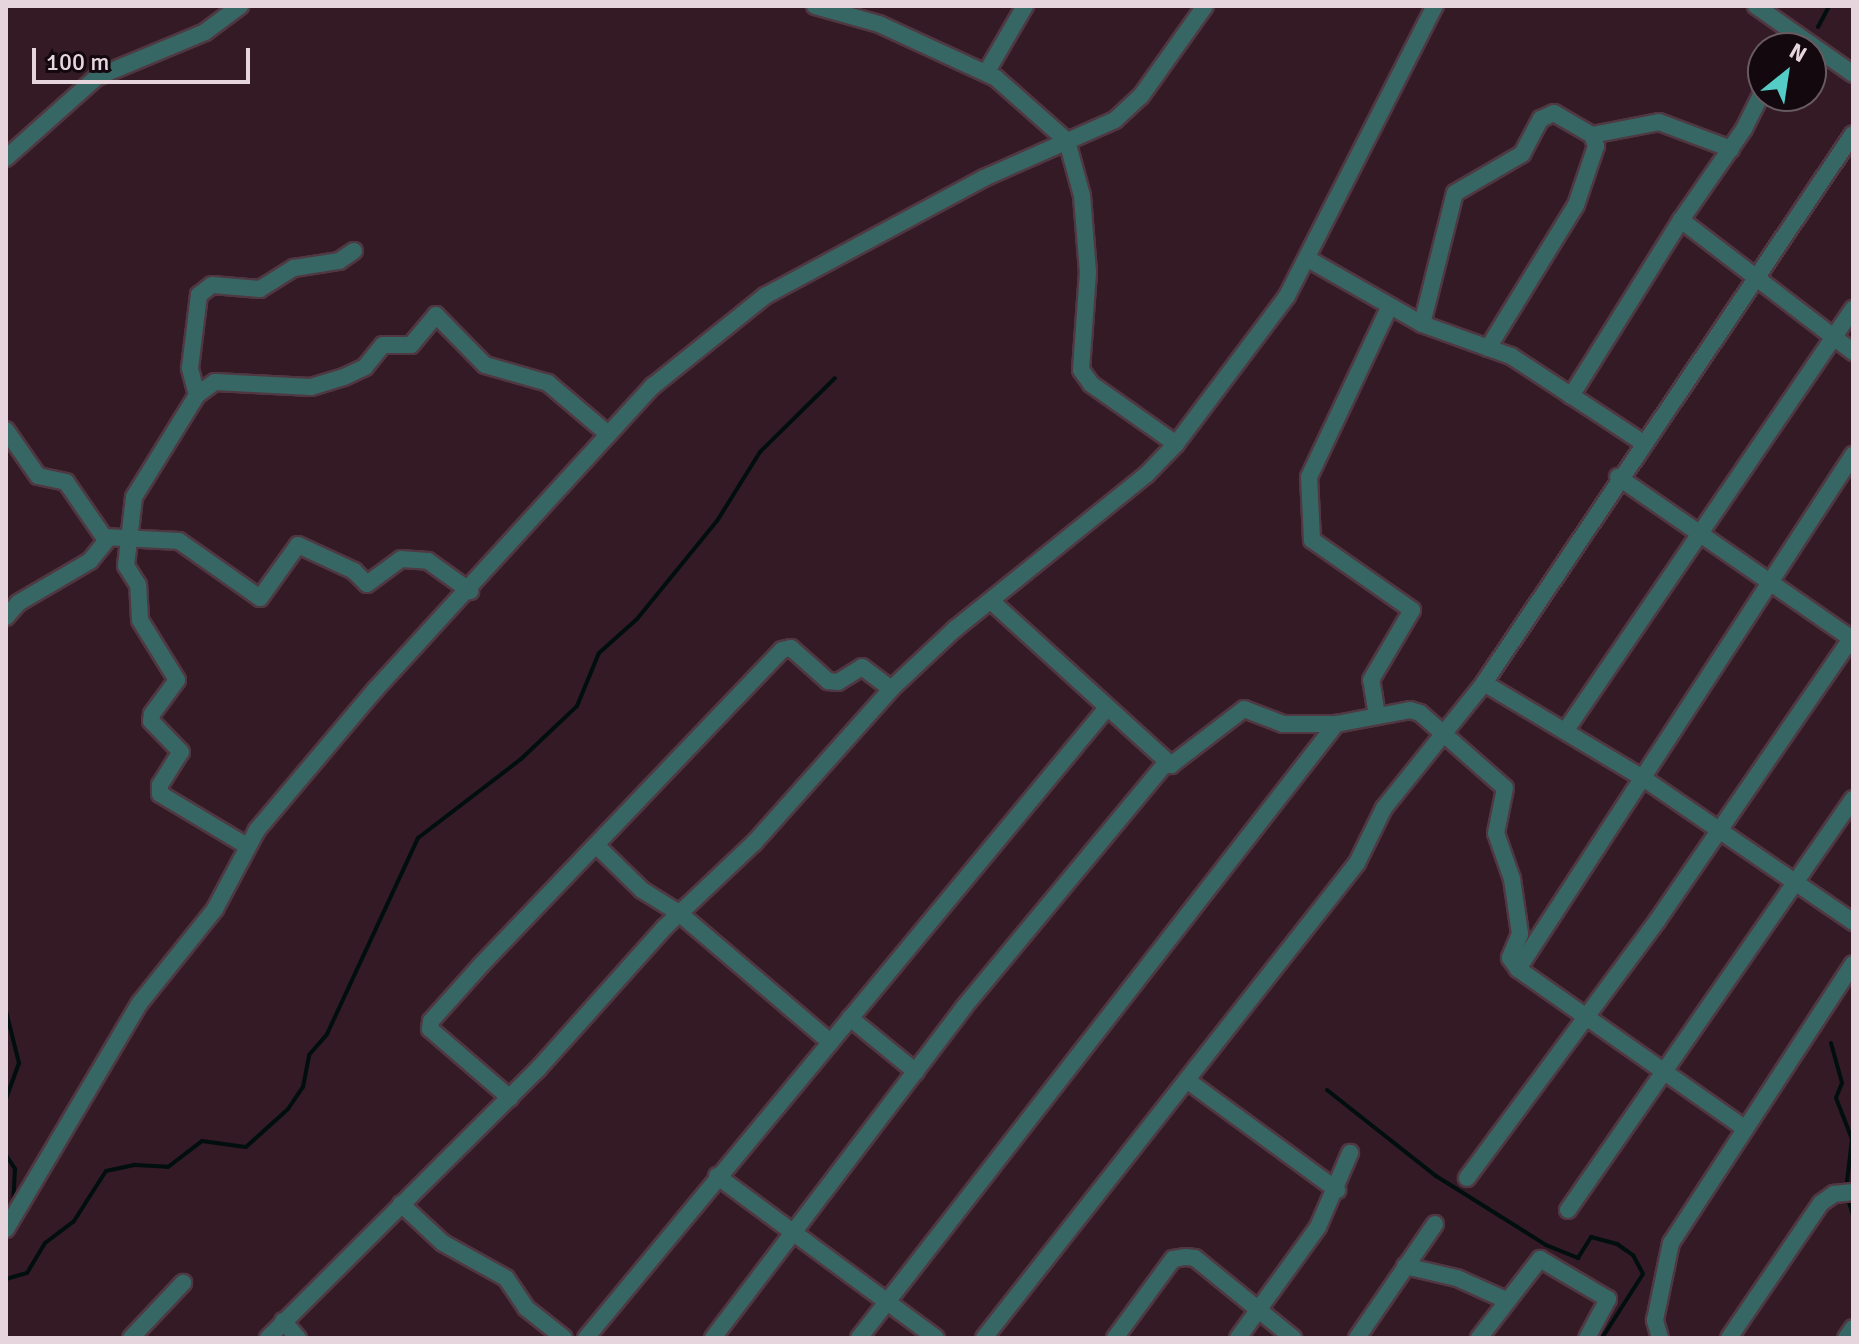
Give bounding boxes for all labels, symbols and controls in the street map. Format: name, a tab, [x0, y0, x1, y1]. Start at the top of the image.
scale bar	[36, 32, 254, 82]
north arrow	[1747, 32, 1827, 112]
text: N	[1785, 37, 1812, 68]
text: 100 m	[46, 47, 109, 77]

